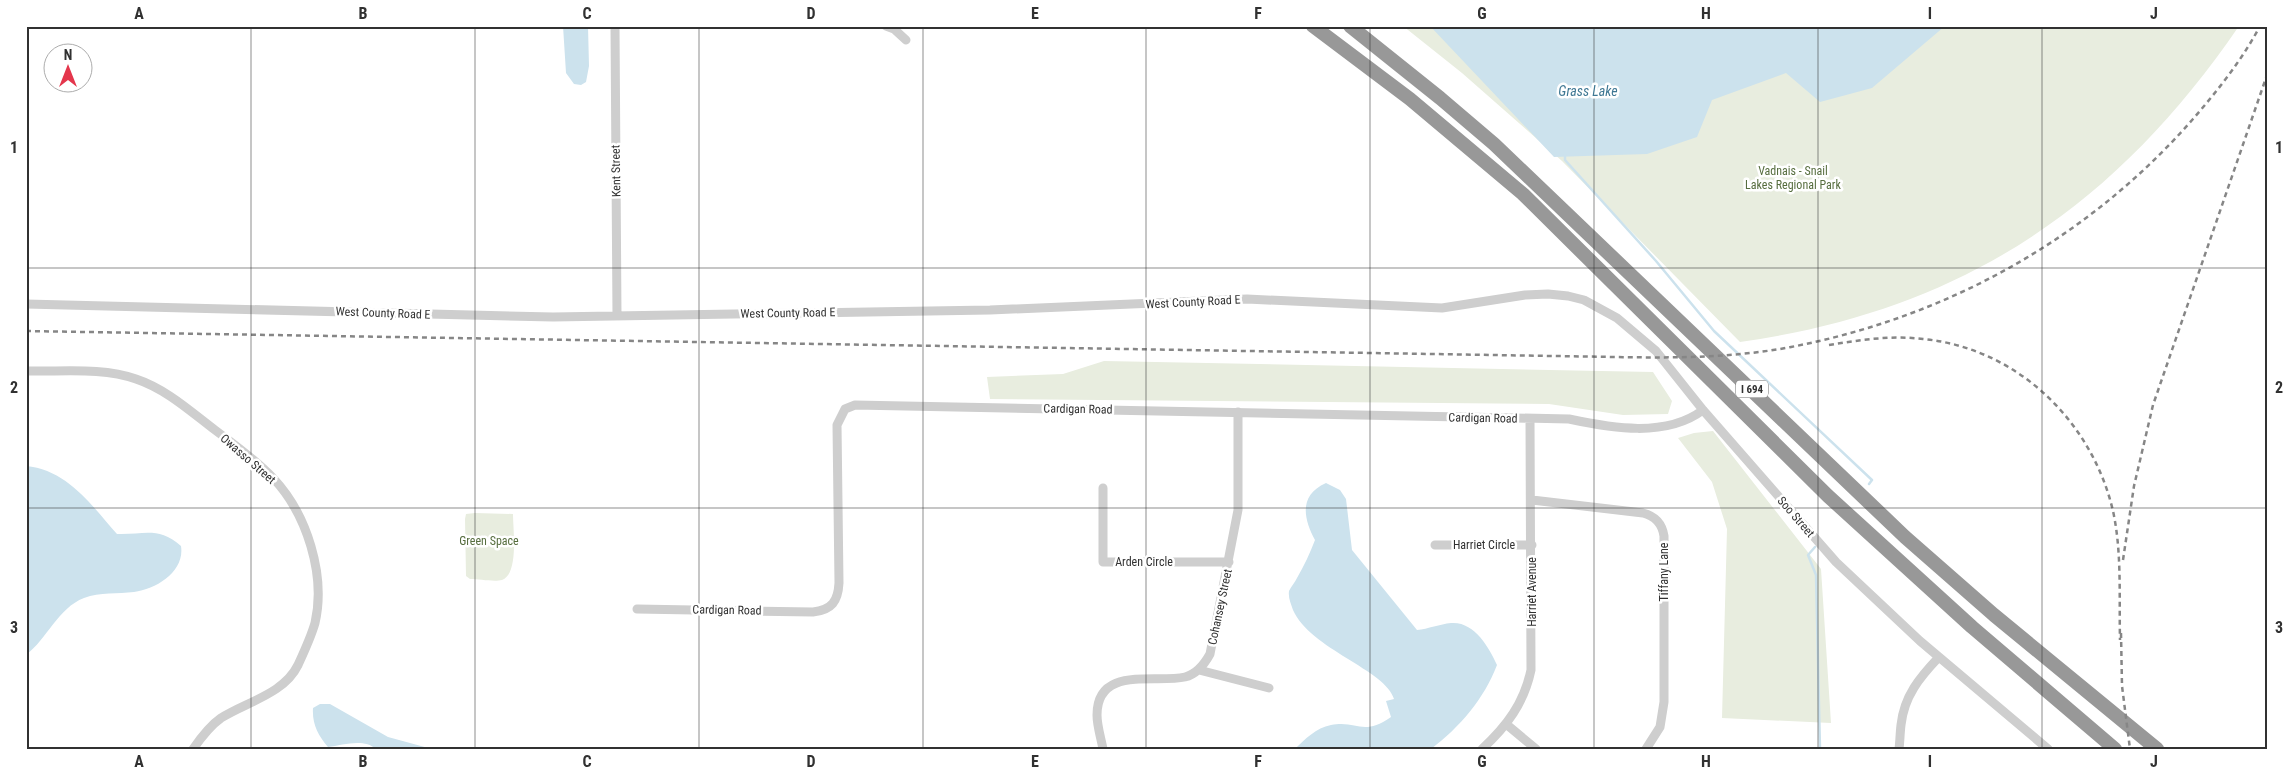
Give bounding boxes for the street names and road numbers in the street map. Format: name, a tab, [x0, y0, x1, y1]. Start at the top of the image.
street label: Kent Street	[609, 144, 623, 197]
street label: West County Road E	[1145, 293, 1241, 311]
street label: West County Road E	[335, 304, 431, 322]
street label: West County Road E	[740, 305, 836, 321]
road number: I 694	[1736, 380, 1768, 398]
street label: Cardigan Road	[1043, 401, 1113, 417]
street label: Cardigan Road	[1448, 410, 1518, 426]
street label: Owasso Street	[218, 431, 279, 487]
street label: Soo Street	[1775, 494, 1818, 540]
street label: Harriet Circle	[1453, 538, 1515, 552]
street label: Tiffany Lane	[1657, 542, 1671, 601]
street label: Arden Circle	[1115, 555, 1173, 569]
street label: Harriet Avenue	[1525, 557, 1539, 627]
street label: Cohansey Street	[1205, 567, 1235, 646]
street label: Cardigan Road	[692, 602, 762, 618]

